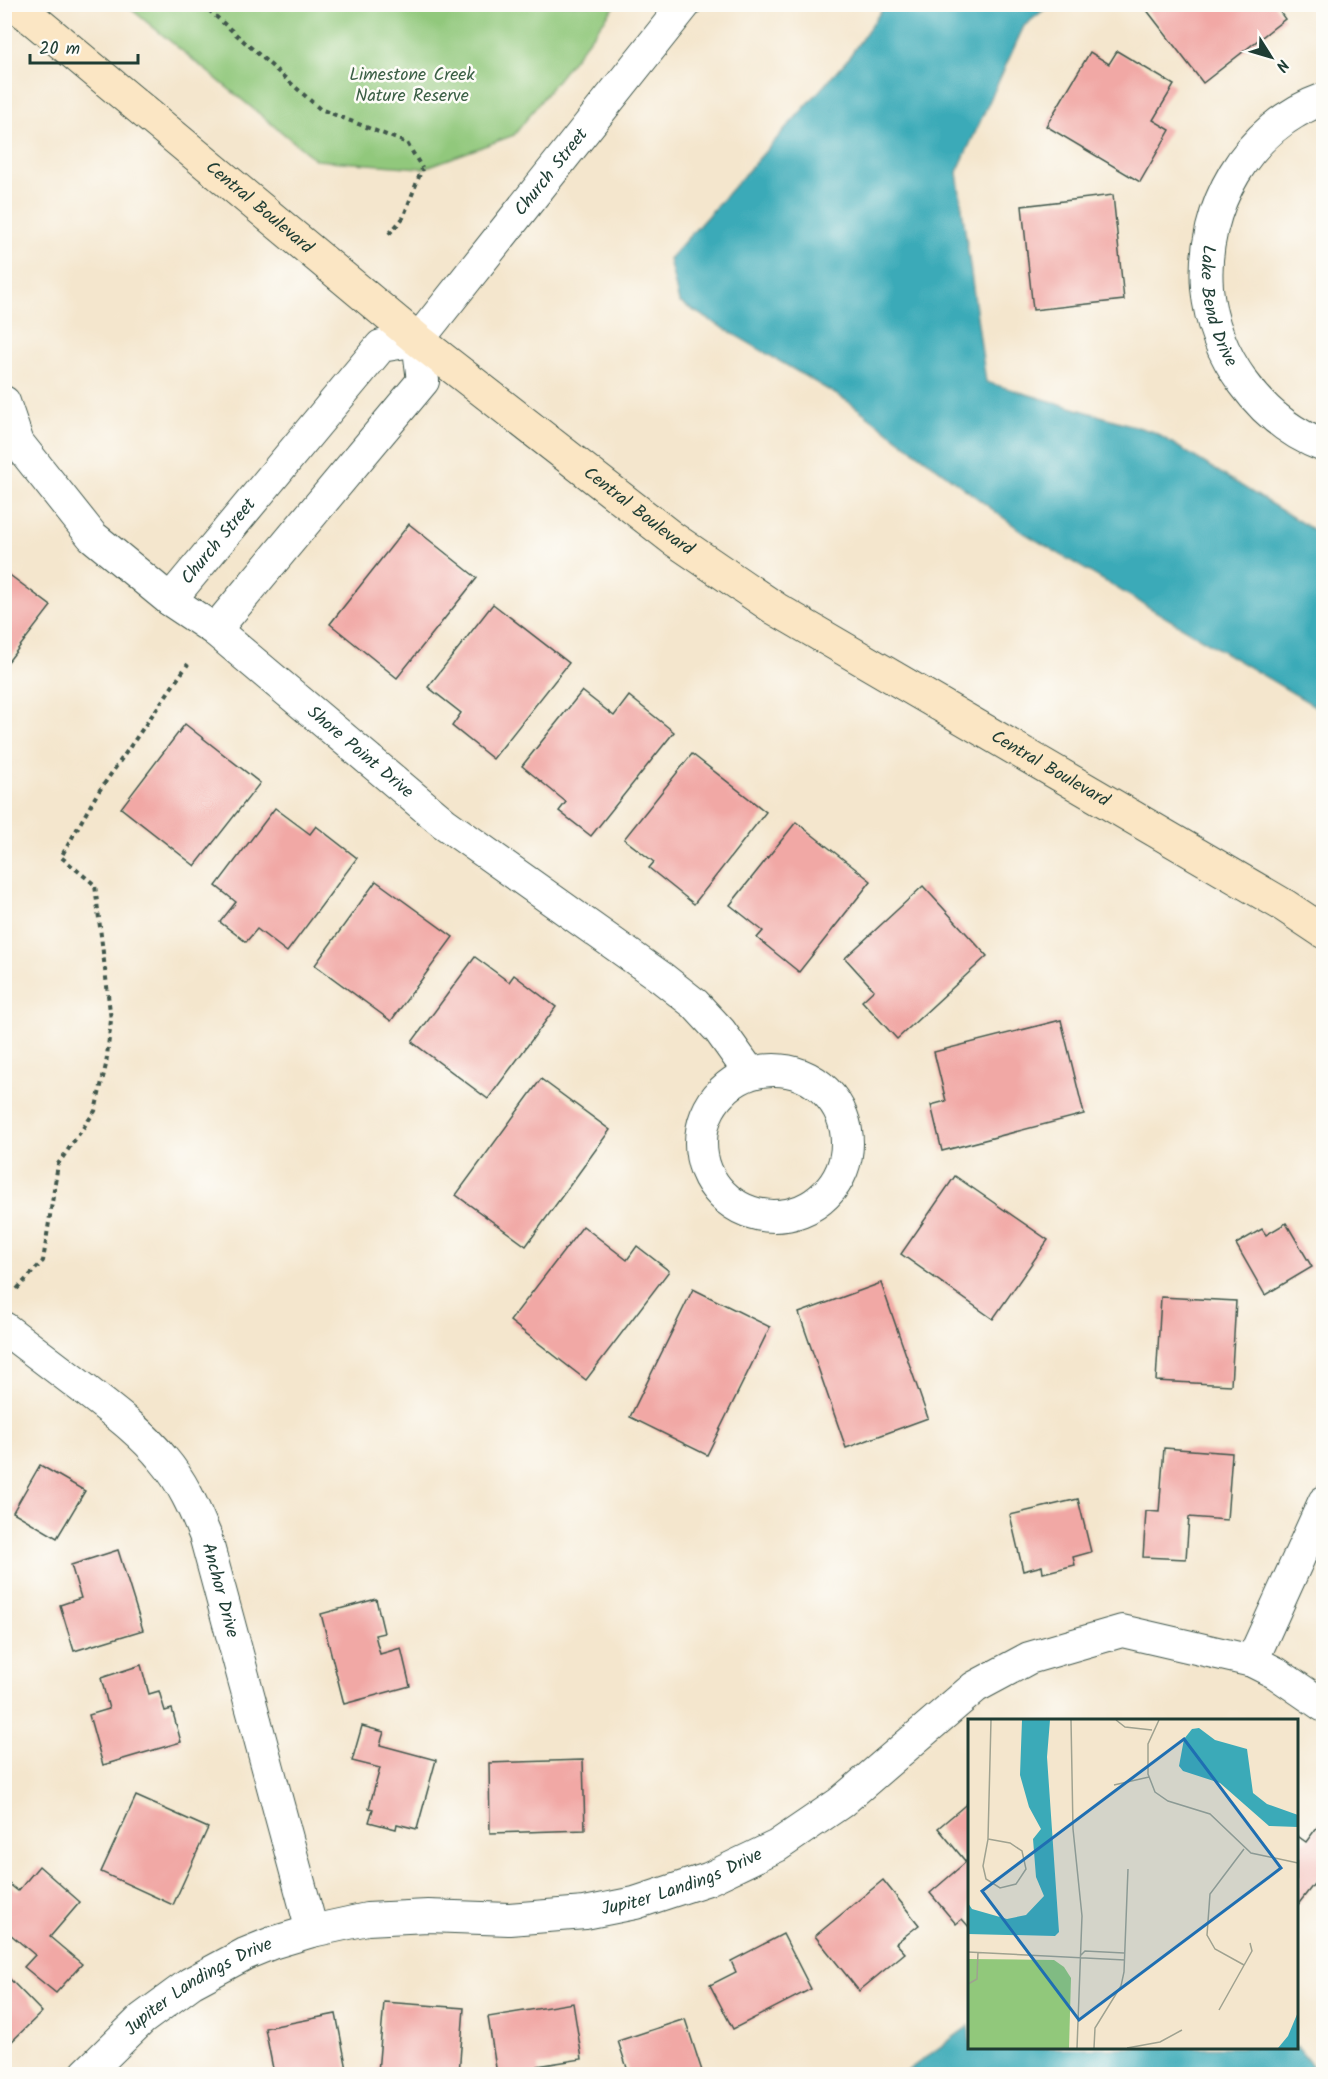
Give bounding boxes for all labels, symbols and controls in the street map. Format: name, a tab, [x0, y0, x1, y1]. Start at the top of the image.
scale bar	[30, 27, 138, 65]
north arrow	[1241, 27, 1301, 87]
text: 20 m	[39, 35, 80, 64]
text: N	[1269, 54, 1295, 77]
park label: Limestone Creek Nature Reserve	[349, 61, 475, 111]
street label: Church Street	[507, 121, 596, 223]
street label: Central Boulevard	[199, 154, 321, 262]
street label: Lake Bend Drive	[1192, 243, 1245, 373]
street label: Central Boulevard	[577, 459, 701, 564]
street label: Church Street	[174, 491, 264, 591]
street label: Shore Point Drive	[300, 699, 420, 806]
street label: Central Boulevard	[985, 723, 1116, 816]
street label: Anchor Drive	[193, 1540, 247, 1641]
inset map	[968, 1719, 1298, 2049]
street label: Jupiter Landings Drive	[599, 1840, 768, 1924]
street label: Jupiter Landings Drive	[118, 1930, 277, 2043]

